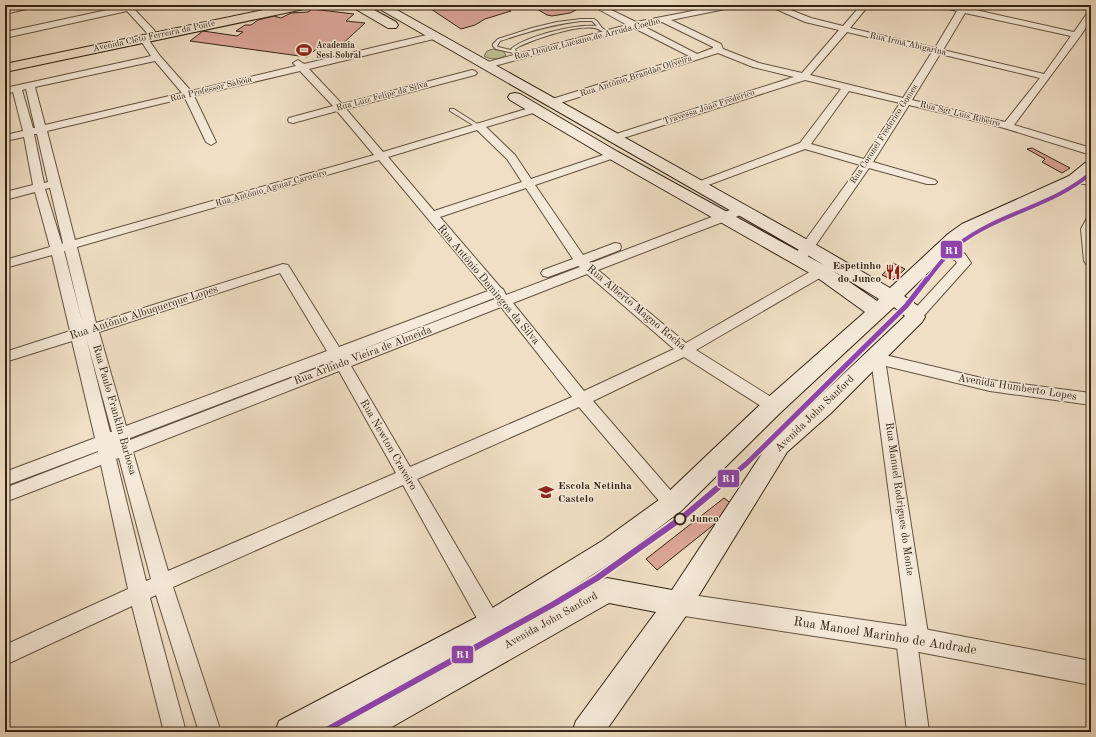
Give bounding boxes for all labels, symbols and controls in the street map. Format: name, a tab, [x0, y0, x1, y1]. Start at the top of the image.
street label: Rua Doutor Luciano de Arruda Coelho	[513, 16, 662, 62]
street label: Avenida Cleto Ferreira da Ponte	[92, 19, 216, 53]
street label: Rua Irmã Abigarina	[869, 31, 948, 57]
sports icon: Academia Sesi Sobral	[295, 41, 313, 59]
place label: Academia Sesi Sobral	[316, 41, 361, 60]
street label: Rua Antônio Brandão Oliveira	[579, 53, 694, 98]
street label: Rua Professor Sabóia	[169, 74, 253, 104]
street label: Rua Luiz Felipe da Silva	[335, 79, 429, 113]
street label: Rua Coronel Frederico Gomes	[848, 83, 920, 185]
street label: Travessa João Frederico	[662, 88, 756, 126]
street label: Rua Sgt Luís Ribeiro	[919, 100, 1001, 128]
street label: Rua Antônio Aguiar Carneiro	[214, 168, 328, 208]
street label: Rua Antônio Domingos da Silva	[435, 223, 541, 347]
line badge: R1	[940, 240, 963, 259]
text: R1	[945, 246, 959, 257]
place label: Espetinho do Junco	[832, 261, 881, 285]
street label: Rua Alberto Magno Rocha	[584, 263, 688, 353]
restaurant icon: Espetinho do Junco	[884, 263, 902, 281]
street label: Rua Antônio Albuquerque Lopes	[69, 284, 220, 342]
street label: Rua Arlindo Vieira de Almeida	[293, 324, 434, 387]
street label: Rua Paulo Franklin Barbosa	[90, 344, 138, 477]
street label: Avenida John Sanford	[773, 373, 857, 454]
street label: Avenida Humberto Lopes	[957, 373, 1078, 403]
street label: Rua Newton Craveiro	[358, 398, 418, 492]
street label: Rua Manuel Rodrigues do Monte	[883, 422, 915, 576]
line badge: R1	[717, 469, 740, 488]
text: R1	[722, 474, 736, 485]
place label: Escola Netinha Castelo	[558, 481, 632, 505]
school or university icon: Escola Netinha Castelo	[537, 483, 555, 501]
marker: Junco	[673, 512, 687, 526]
place label: Junco	[690, 514, 719, 525]
street label: Avenida John Sanford	[502, 591, 600, 651]
street label: Rua Manoel Marinho de Andrade	[793, 615, 978, 657]
line badge: R1	[451, 645, 474, 664]
text: R1	[456, 650, 470, 661]

